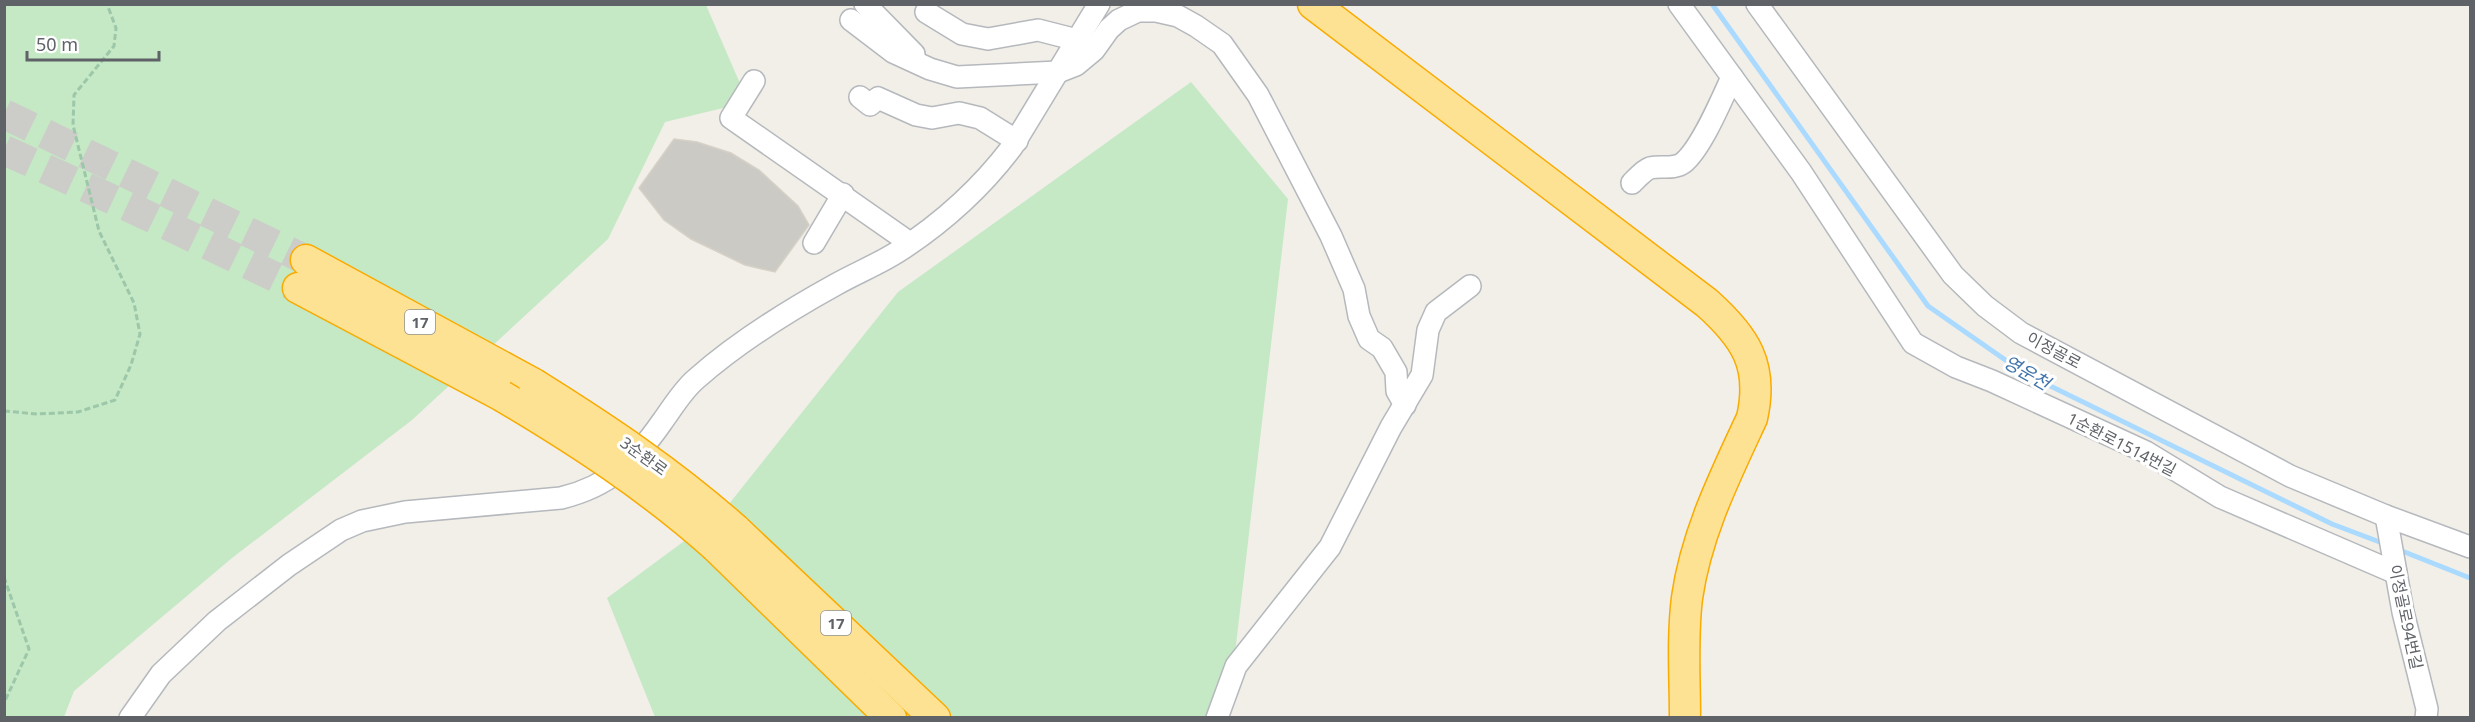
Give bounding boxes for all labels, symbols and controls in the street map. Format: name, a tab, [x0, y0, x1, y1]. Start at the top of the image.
scale bar	[27, 24, 159, 62]
text: 50 m	[36, 32, 78, 56]
road number: 17	[405, 310, 435, 334]
street label: 이정골로	[2023, 326, 2085, 374]
water label: 영운천	[1999, 349, 2057, 396]
street label: 1순환로1514번길	[2064, 407, 2180, 481]
street label: 3순환로	[616, 431, 672, 481]
street label: 이정골로94번길	[2384, 563, 2428, 671]
road number: 17	[821, 611, 851, 635]

